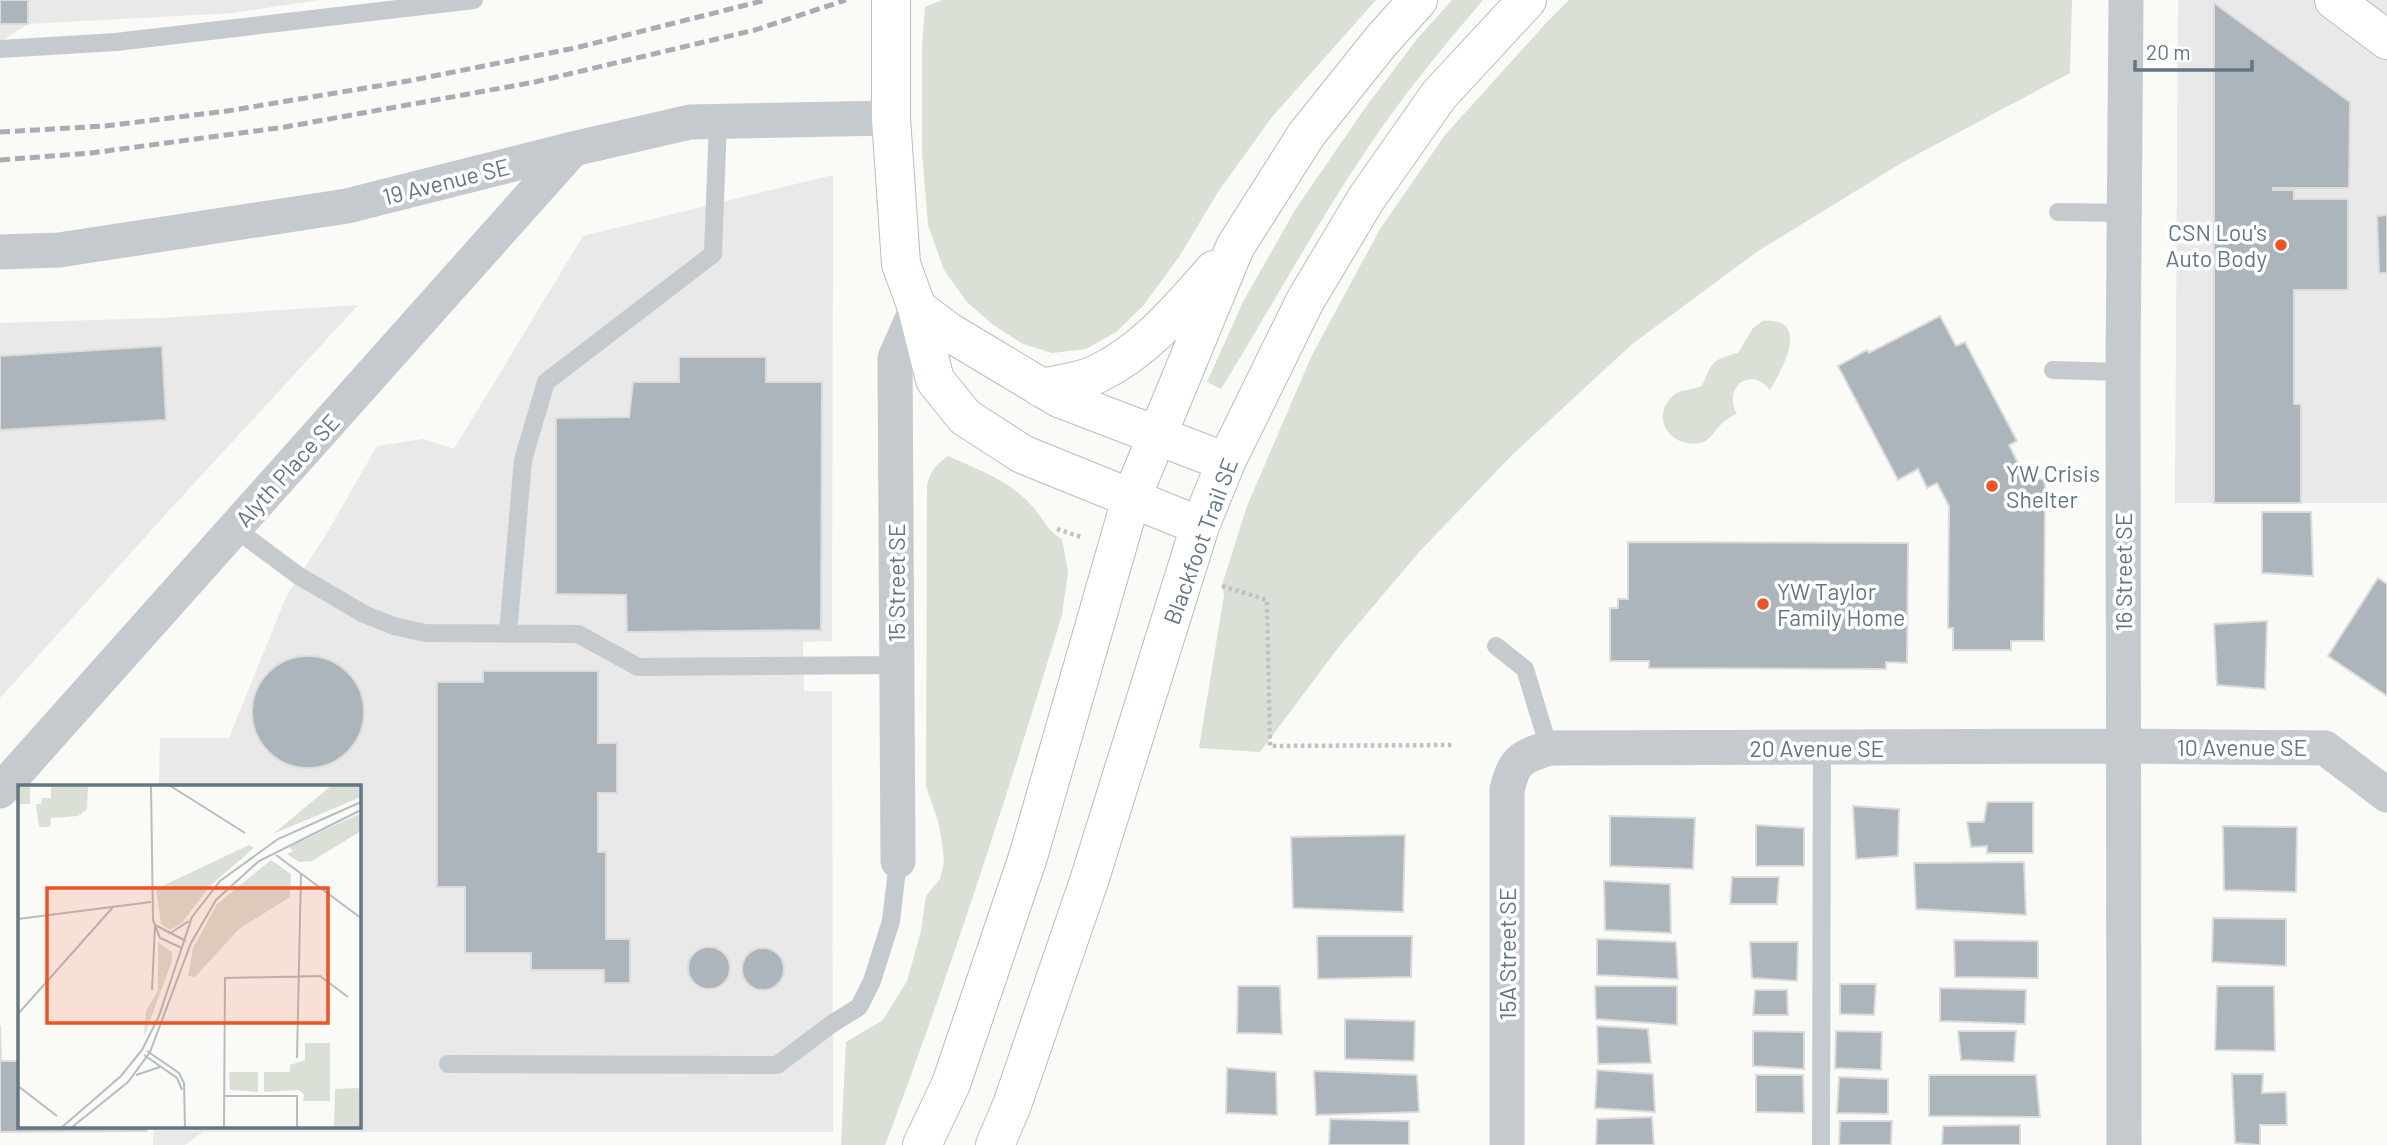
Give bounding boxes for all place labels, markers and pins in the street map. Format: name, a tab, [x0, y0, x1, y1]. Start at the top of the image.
place label: CSN Lou's Auto Body	[2165, 218, 2267, 272]
marker: CSN Lou's Auto Body	[2273, 237, 2289, 253]
place label: YW Crisis Shelter	[2006, 459, 2100, 513]
marker: YW Crisis Shelter	[1984, 478, 2000, 494]
place label: YW Taylor Family Home	[1777, 577, 1905, 631]
marker: YW Taylor Family Home	[1755, 596, 1771, 612]

